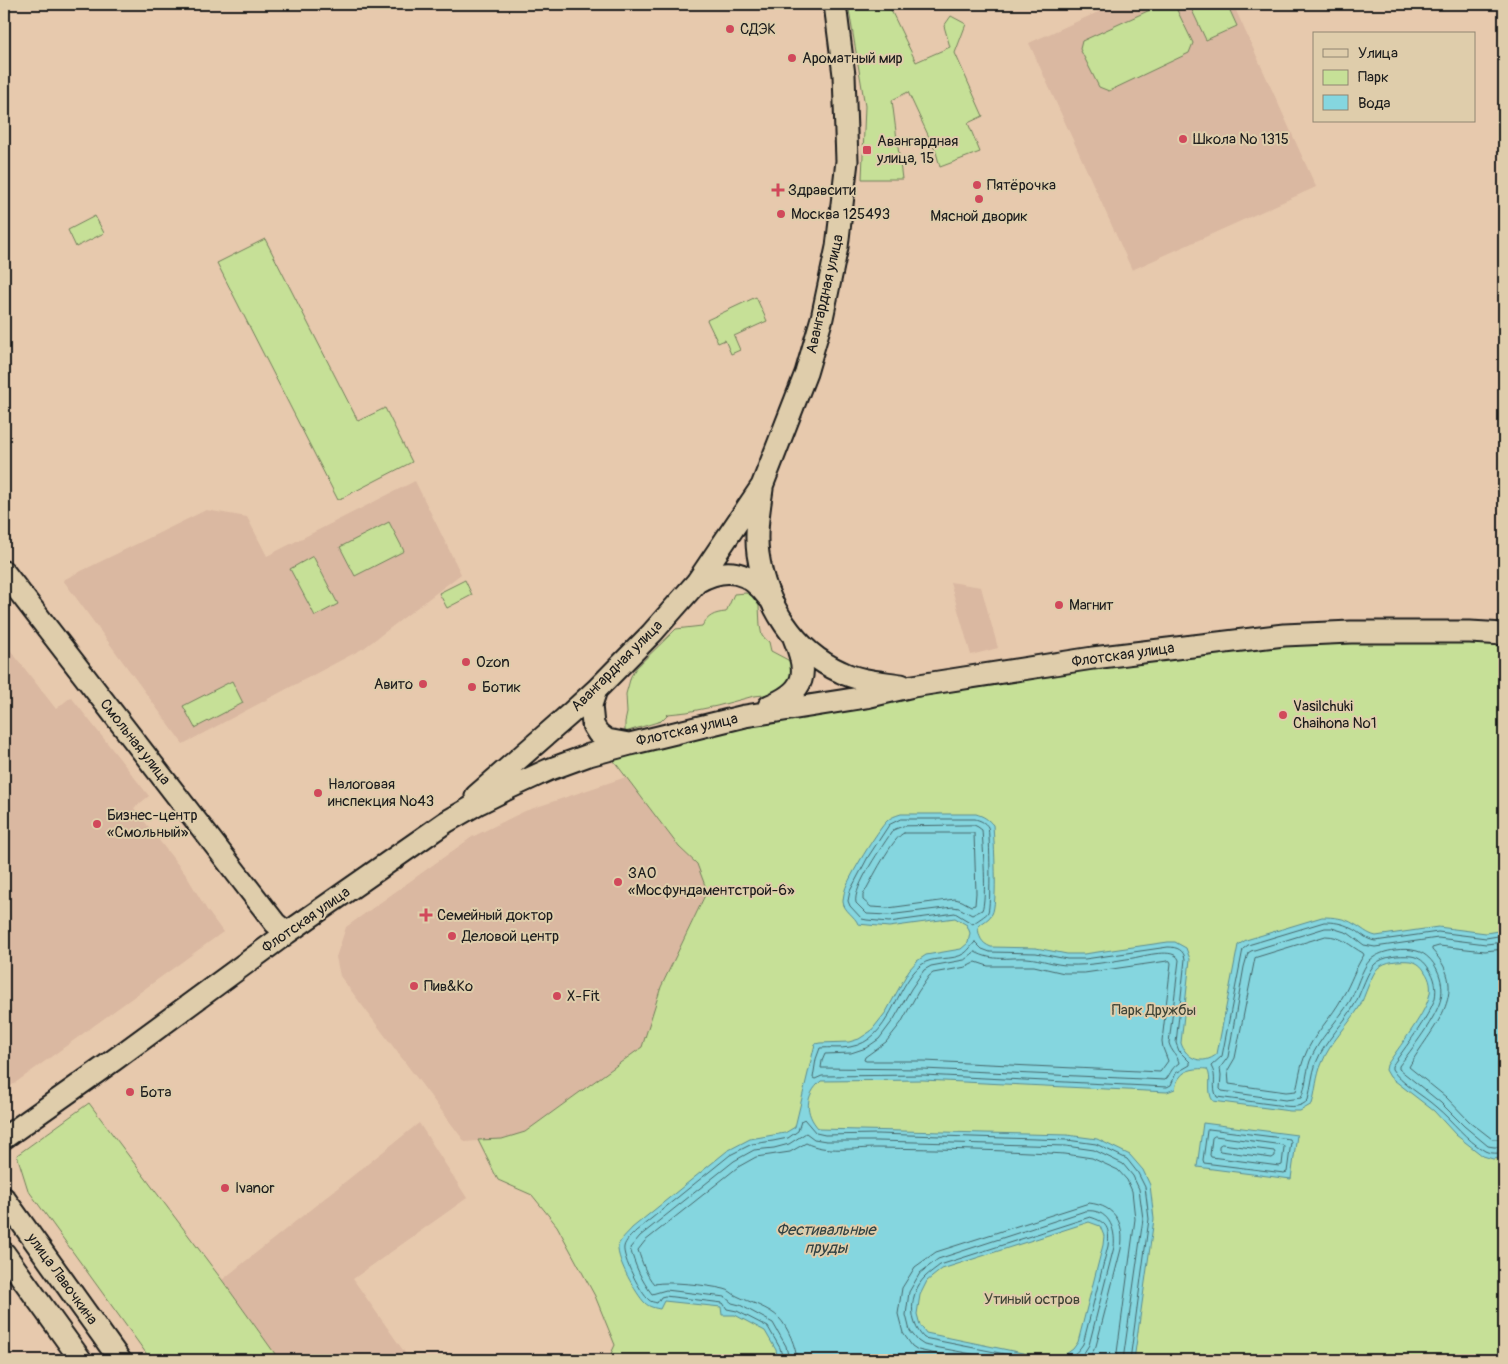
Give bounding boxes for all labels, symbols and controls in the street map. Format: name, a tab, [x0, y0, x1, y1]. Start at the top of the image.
place label: СДЭК	[740, 20, 776, 39]
marker: СДЭК	[724, 23, 736, 35]
legend	[1313, 32, 1476, 122]
text: Улица	[1358, 44, 1398, 63]
place label: Ароматный мир	[802, 49, 902, 68]
marker: Ароматный мир	[786, 52, 798, 64]
text: Парк	[1358, 68, 1389, 87]
text: Вода	[1358, 94, 1391, 113]
place label: Школа № 1315	[1193, 130, 1289, 149]
place label: Авангардная улица, 15	[876, 132, 958, 168]
marker: Школа № 1315	[1177, 133, 1189, 145]
marker: Авангардная улица, 15	[861, 144, 873, 156]
place label: Пятёрочка	[987, 176, 1056, 195]
marker: Пятёрочка	[971, 179, 983, 191]
place label: Здравсити	[788, 181, 856, 200]
marker: Здравсити	[772, 184, 784, 196]
marker: Мясной дворик	[973, 193, 985, 205]
place label: Москва 125493	[791, 205, 890, 224]
place label: Мясной дворик	[930, 207, 1028, 226]
marker: Москва 125493	[775, 208, 787, 220]
street label: Авангардная улица	[802, 232, 848, 356]
place label: Магнит	[1069, 596, 1114, 615]
marker: Магнит	[1053, 599, 1065, 611]
street label: Авангардная улица	[567, 616, 667, 716]
street label: Флотская улица	[1070, 638, 1176, 672]
place label: Ozon	[476, 653, 510, 672]
marker: Ozon	[460, 656, 472, 668]
place label: Авито	[374, 675, 413, 694]
marker: Авито	[417, 678, 429, 690]
place label: Ботик	[482, 678, 521, 697]
marker: Ботик	[466, 681, 478, 693]
street label: Смольная улица	[95, 695, 175, 789]
place label: Vasilchuki Chaihona №1	[1293, 697, 1377, 733]
street label: Флотская улица	[634, 709, 740, 751]
marker: Vasilchuki Chaihona №1	[1277, 709, 1289, 721]
place label: Налоговая инспекция №43	[328, 775, 434, 811]
marker: Налоговая инспекция №43	[312, 787, 324, 799]
place label: Бизнес-центр «Смольный»	[107, 806, 198, 842]
marker: Бизнес-центр «Смольный»	[91, 818, 103, 830]
place label: ЗАО «Мосфундаментстрой-6»	[628, 864, 795, 900]
marker: ЗАО «Мосфундаментстрой-6»	[612, 876, 624, 888]
street label: Флотская улица	[258, 883, 354, 957]
place label: Семейный доктор	[437, 906, 553, 925]
marker: Семейный доктор	[419, 908, 433, 922]
place label: Деловой центр	[461, 927, 559, 946]
marker: Деловой центр	[446, 930, 458, 942]
place label: Пив&Ко	[424, 977, 473, 996]
marker: Пив&Ко	[408, 980, 420, 992]
place label: X-Fit	[567, 987, 601, 1006]
marker: X-Fit	[551, 990, 563, 1002]
park label: Парк Дружбы	[1112, 1001, 1196, 1020]
place label: Бота	[140, 1083, 172, 1102]
marker: Бота	[124, 1086, 136, 1098]
place label: Ivanor	[235, 1179, 275, 1198]
marker: Ivanor	[219, 1182, 231, 1194]
water label: Фестивальные пруды	[777, 1220, 878, 1258]
street label: улица Лавочкина	[22, 1229, 102, 1328]
park label: Утиный остров	[984, 1290, 1080, 1309]

